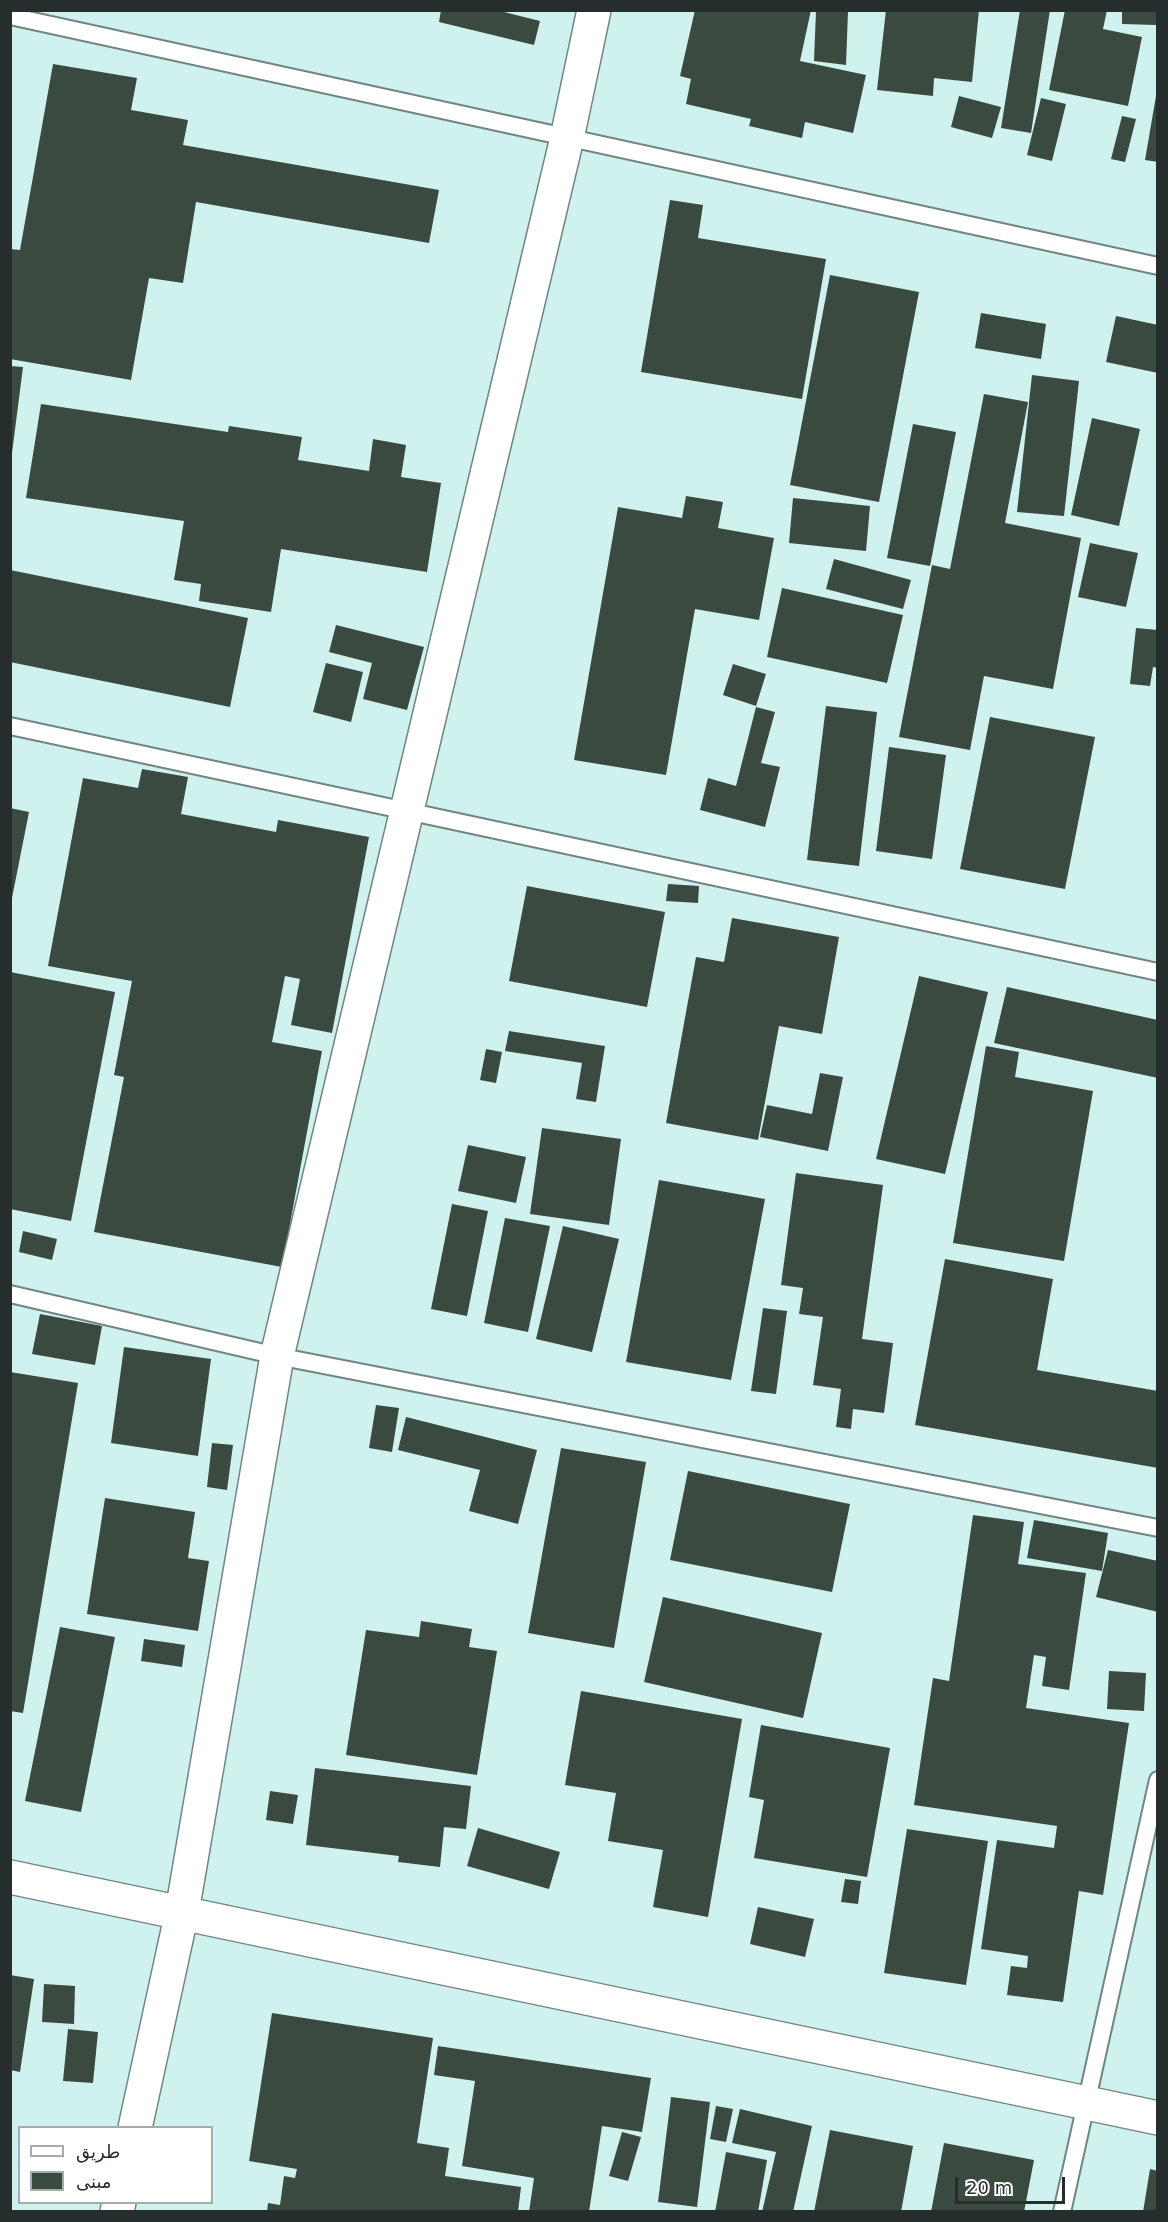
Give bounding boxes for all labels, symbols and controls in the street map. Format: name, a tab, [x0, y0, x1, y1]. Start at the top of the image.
legend	[18, 2126, 213, 2204]
text: طريق	[76, 2141, 120, 2162]
scale bar	[958, 2165, 1068, 2203]
text: مبنى	[76, 2171, 112, 2192]
text: 20 m	[966, 2177, 1012, 2198]

